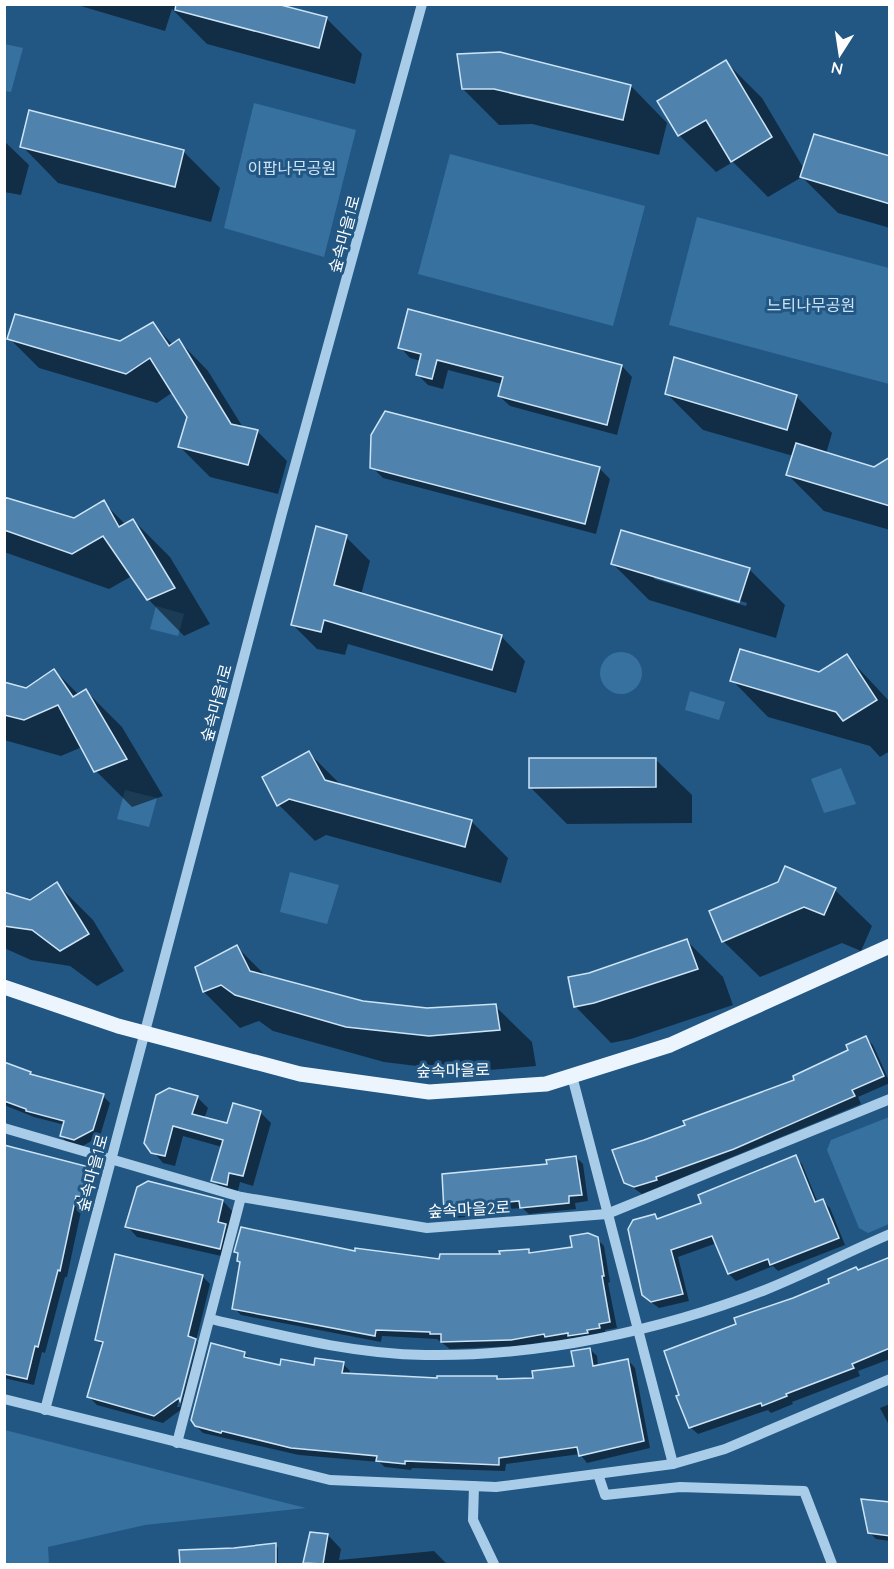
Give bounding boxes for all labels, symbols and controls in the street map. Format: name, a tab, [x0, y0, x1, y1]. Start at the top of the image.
north arrow	[810, 24, 870, 84]
text: N	[829, 58, 845, 80]
park label: 이팝나무공원	[248, 158, 336, 178]
street label: 숲속마을1로	[324, 193, 364, 275]
park label: 느티나무공원	[767, 295, 855, 315]
street label: 숲속마을1로	[196, 662, 236, 744]
street label: 숲속마을로	[416, 1059, 490, 1081]
street label: 숲속마을1로	[72, 1132, 112, 1214]
street label: 숲속마을2로	[427, 1197, 511, 1221]

